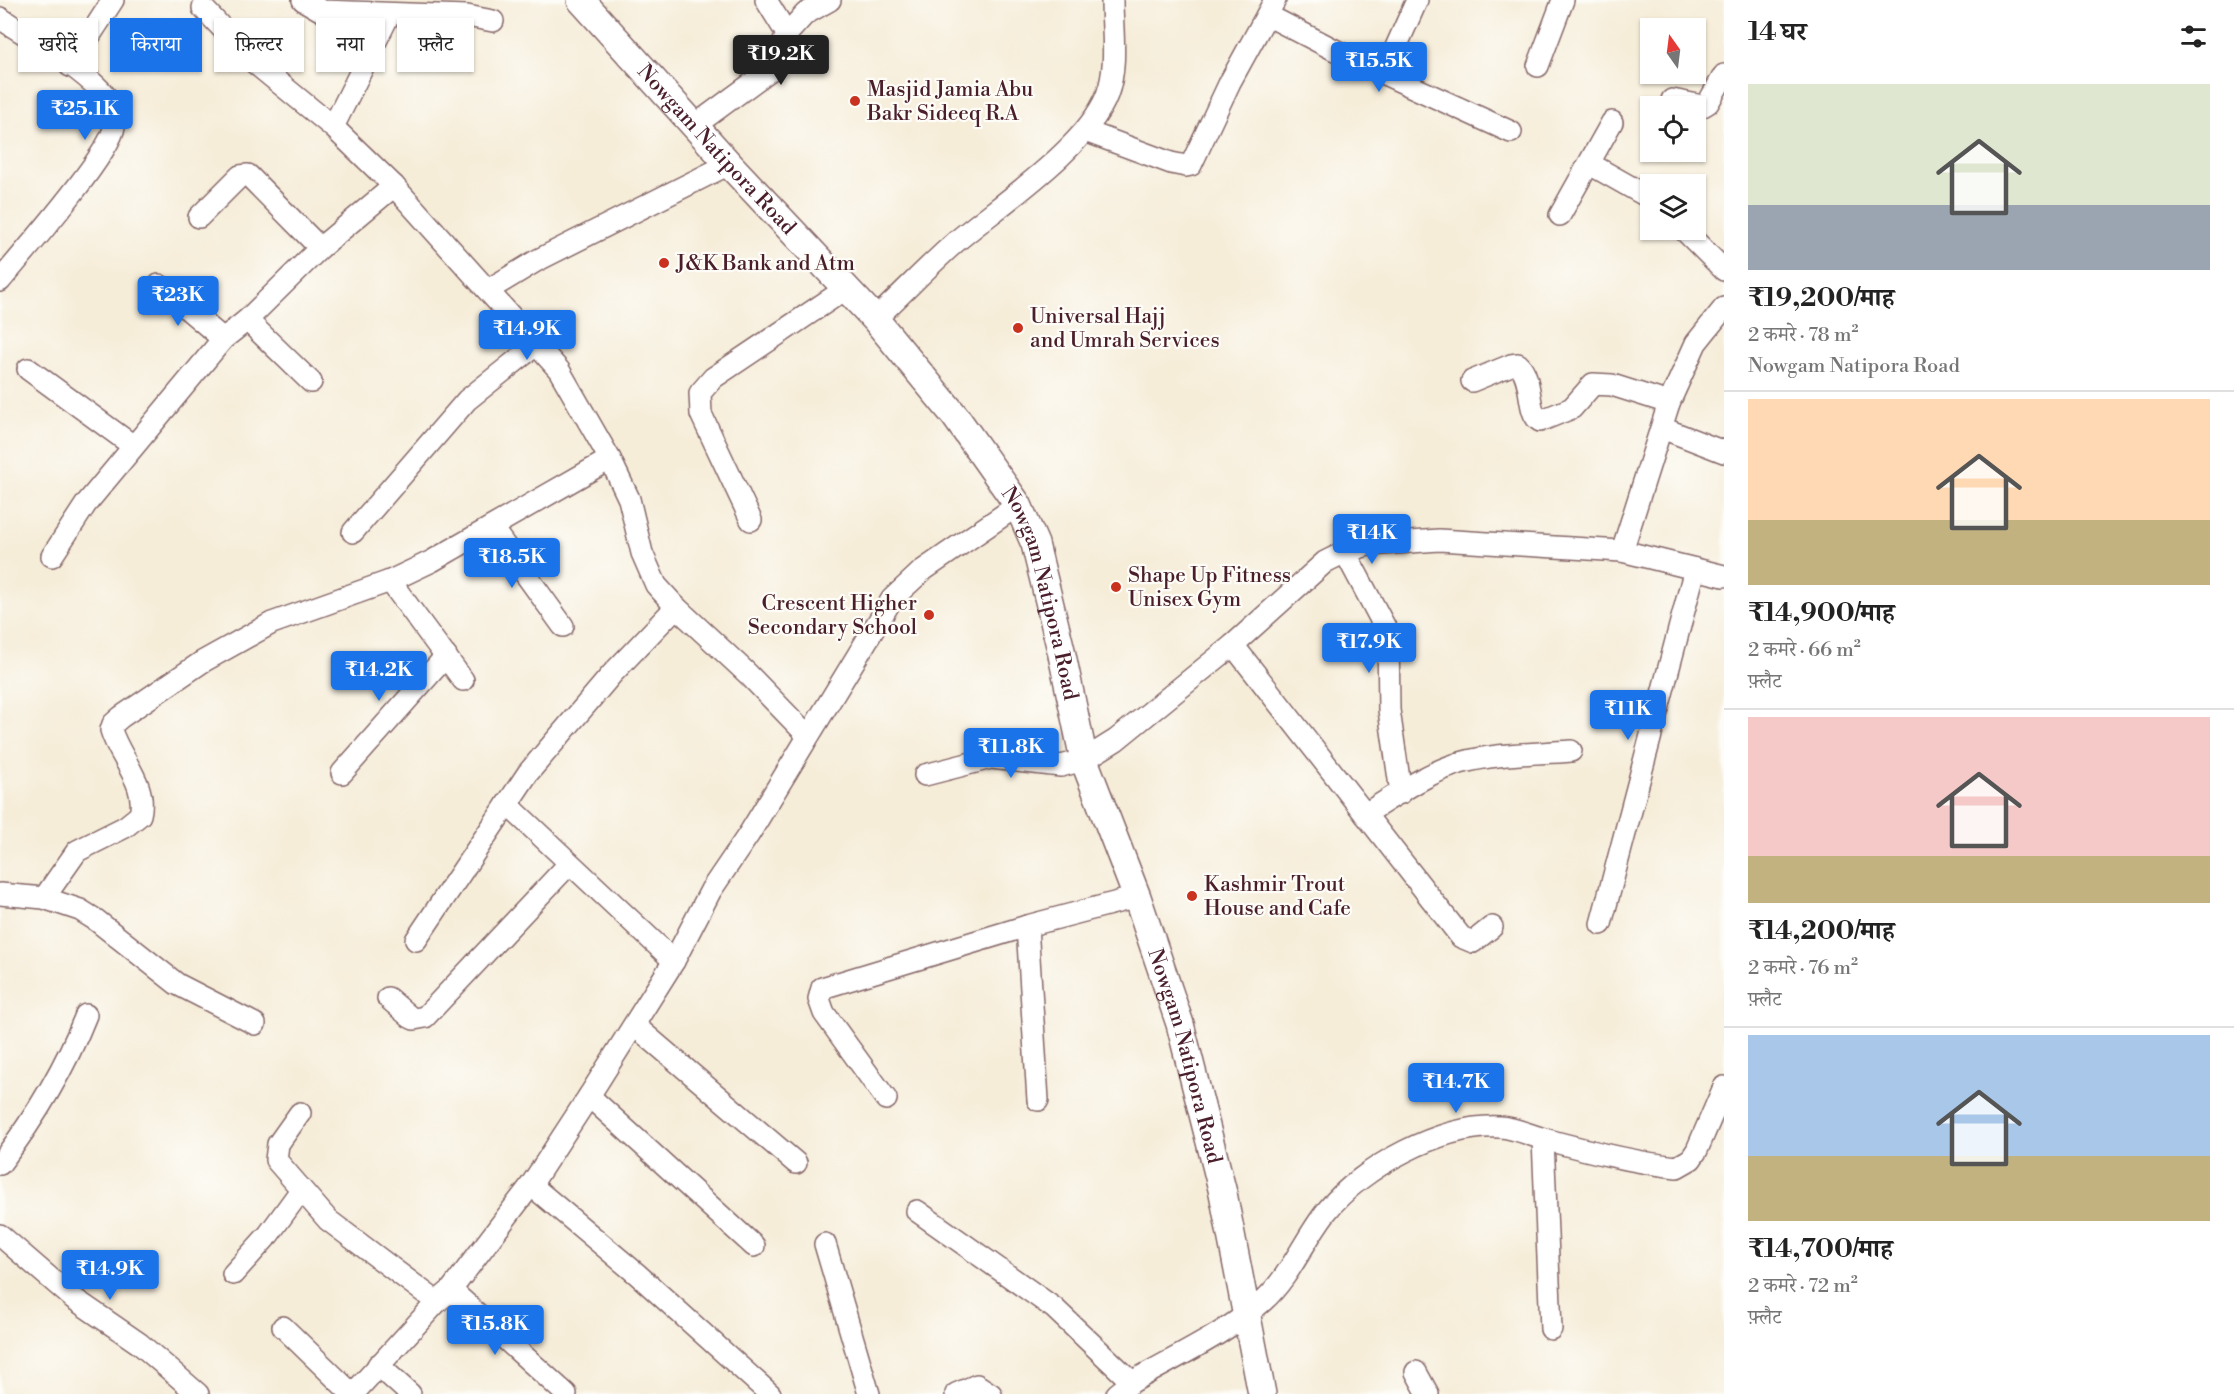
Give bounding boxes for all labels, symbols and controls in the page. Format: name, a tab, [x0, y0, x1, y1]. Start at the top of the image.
text: 14 घर	[1748, 16, 1807, 48]
chip: खरीदें	[18, 18, 98, 72]
chip: किराया	[110, 18, 202, 72]
chip: फ़िल्टर	[214, 18, 304, 72]
chip: नया	[316, 18, 385, 72]
chip: फ़्लैट	[397, 18, 474, 72]
north arrow	[1640, 18, 1706, 84]
map controls	[1640, 18, 1706, 240]
icon: filters	[2177, 20, 2210, 53]
pin: ₹19.2K	[732, 35, 830, 86]
text: ₹19.2K	[747, 42, 815, 67]
pin: ₹15.5K	[1330, 42, 1428, 93]
text: ₹15.5K	[1345, 49, 1413, 74]
street label: Nowgam Natipora Road	[631, 59, 801, 241]
place label: Masjid Jamia Abu Bakr Sideeq R.A	[866, 77, 1033, 127]
pin: ₹25.1K	[36, 90, 134, 141]
marker: Masjid Jamia Abu Bakr Sideeq R.A	[848, 94, 862, 108]
button: locate	[1640, 96, 1706, 162]
text: ₹25.1K	[51, 97, 119, 122]
icon: home	[1925, 123, 2033, 231]
button: layers	[1640, 174, 1706, 240]
place label: J&K Bank and Atm	[675, 251, 855, 277]
marker: J&K Bank and Atm	[657, 256, 671, 270]
pin: ₹23K	[142, 276, 214, 327]
text: ₹19,200/माह	[1748, 282, 1894, 314]
text: ₹23K	[152, 283, 204, 308]
place label: Universal Hajj and Umrah Services	[1030, 304, 1220, 354]
pin: ₹14.9K	[478, 310, 576, 361]
text: ₹14.9K	[493, 317, 561, 342]
marker: Universal Hajj and Umrah Services	[1011, 321, 1025, 335]
text: 2 कमरे · 78 m²	[1748, 323, 1858, 348]
text: Nowgam Natipora Road	[1748, 354, 1960, 379]
icon: home	[1925, 438, 2033, 546]
street label: Nowgam Natipora Road	[995, 482, 1083, 703]
pin: ₹14K	[1336, 514, 1408, 565]
text: ₹14K	[1347, 521, 1397, 546]
pin: ₹18.5K	[463, 538, 561, 589]
text: ₹18.5K	[478, 545, 546, 570]
place label: Shape Up Fitness Unisex Gym	[1128, 563, 1291, 613]
marker: Shape Up Fitness Unisex Gym	[1109, 580, 1123, 594]
place label: Crescent Higher Secondary School	[748, 591, 917, 641]
text: ₹14,900/माह	[1748, 597, 1895, 629]
marker: Crescent Higher Secondary School	[922, 608, 936, 622]
pin: ₹17.9K	[1320, 623, 1418, 674]
text: ₹17.9K	[1336, 630, 1402, 655]
text: 2 कमरे · 66 m²	[1748, 638, 1861, 663]
pin: ₹14.2K	[330, 651, 428, 702]
text: ₹14.2K	[345, 658, 413, 683]
text: फ़्लैट	[1748, 670, 1781, 695]
pin: ₹11K	[1592, 690, 1664, 741]
text: ₹11K	[1604, 697, 1652, 722]
pin: ₹11.8K	[962, 728, 1060, 779]
text: ₹11.8K	[978, 735, 1044, 760]
icon: home	[1925, 756, 2033, 864]
place label: Kashmir Trout House and Cafe	[1204, 872, 1351, 922]
marker: Kashmir Trout House and Cafe	[1185, 889, 1199, 903]
text: ₹14,200/माह	[1748, 915, 1895, 947]
street label: Nowgam Natipora Road	[1141, 945, 1227, 1167]
text: 2 कमरे · 76 m²	[1748, 956, 1858, 981]
text: फ़्लैट	[1748, 988, 1781, 1013]
pin: ₹14.7K	[1407, 1063, 1505, 1114]
text: ₹14.7K	[1422, 1070, 1490, 1095]
icon: home	[1925, 1074, 2033, 1182]
text: ₹14,700/माह	[1748, 1233, 1893, 1265]
pin: ₹14.9K	[61, 1250, 159, 1301]
text: ₹14.9K	[76, 1257, 144, 1282]
text: 2 कमरे · 72 m²	[1748, 1274, 1858, 1299]
pin: ₹15.8K	[446, 1305, 544, 1356]
text: फ़्लैट	[1748, 1306, 1781, 1331]
text: ₹15.8K	[461, 1312, 529, 1337]

